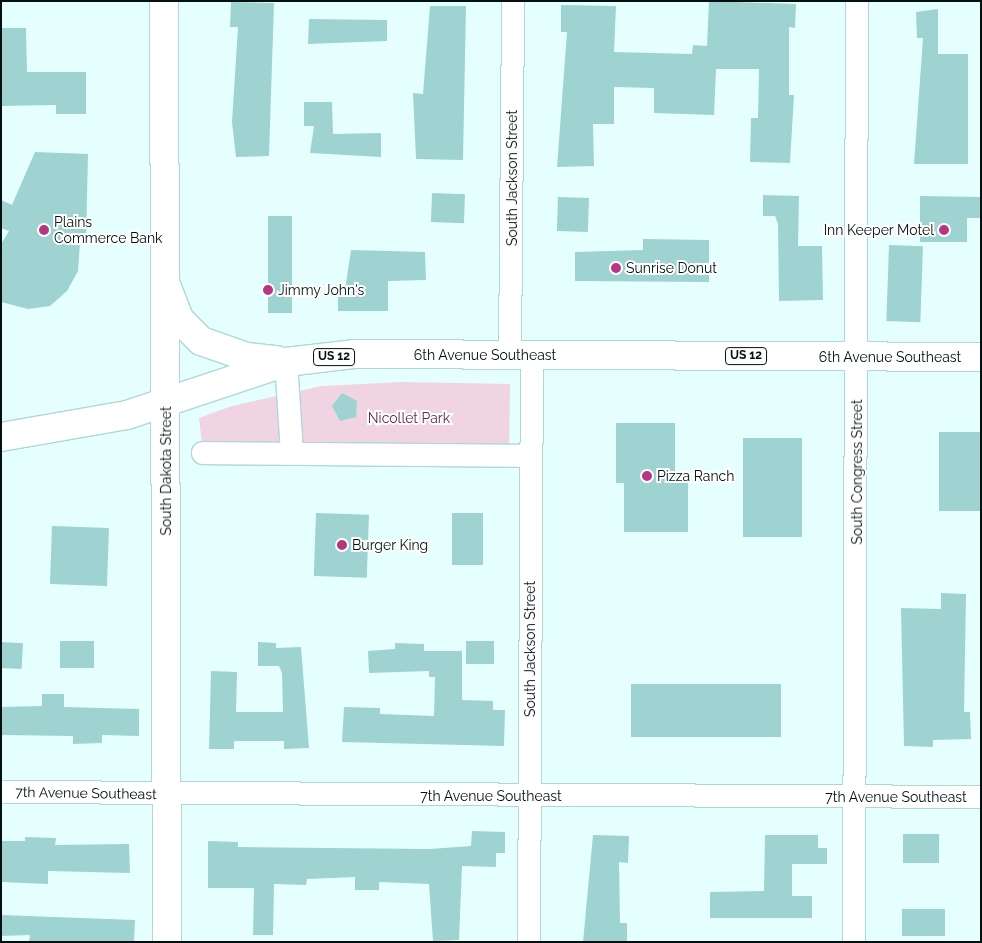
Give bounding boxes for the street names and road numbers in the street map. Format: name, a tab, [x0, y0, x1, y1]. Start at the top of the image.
street label: South Jackson Street	[504, 110, 520, 246]
road number: US 12	[725, 346, 767, 366]
street label: 6th Avenue Southeast	[414, 347, 556, 363]
road number: US 12	[313, 348, 355, 367]
street label: 6th Avenue Southeast	[819, 349, 961, 365]
street label: South Congress Street	[849, 399, 865, 545]
street label: South Dakota Street	[158, 406, 174, 536]
street label: South Jackson Street	[522, 581, 538, 717]
street label: 7th Avenue Southeast	[15, 783, 157, 803]
street label: 7th Avenue Southeast	[420, 788, 562, 804]
street label: 7th Avenue Southeast	[825, 789, 967, 805]

